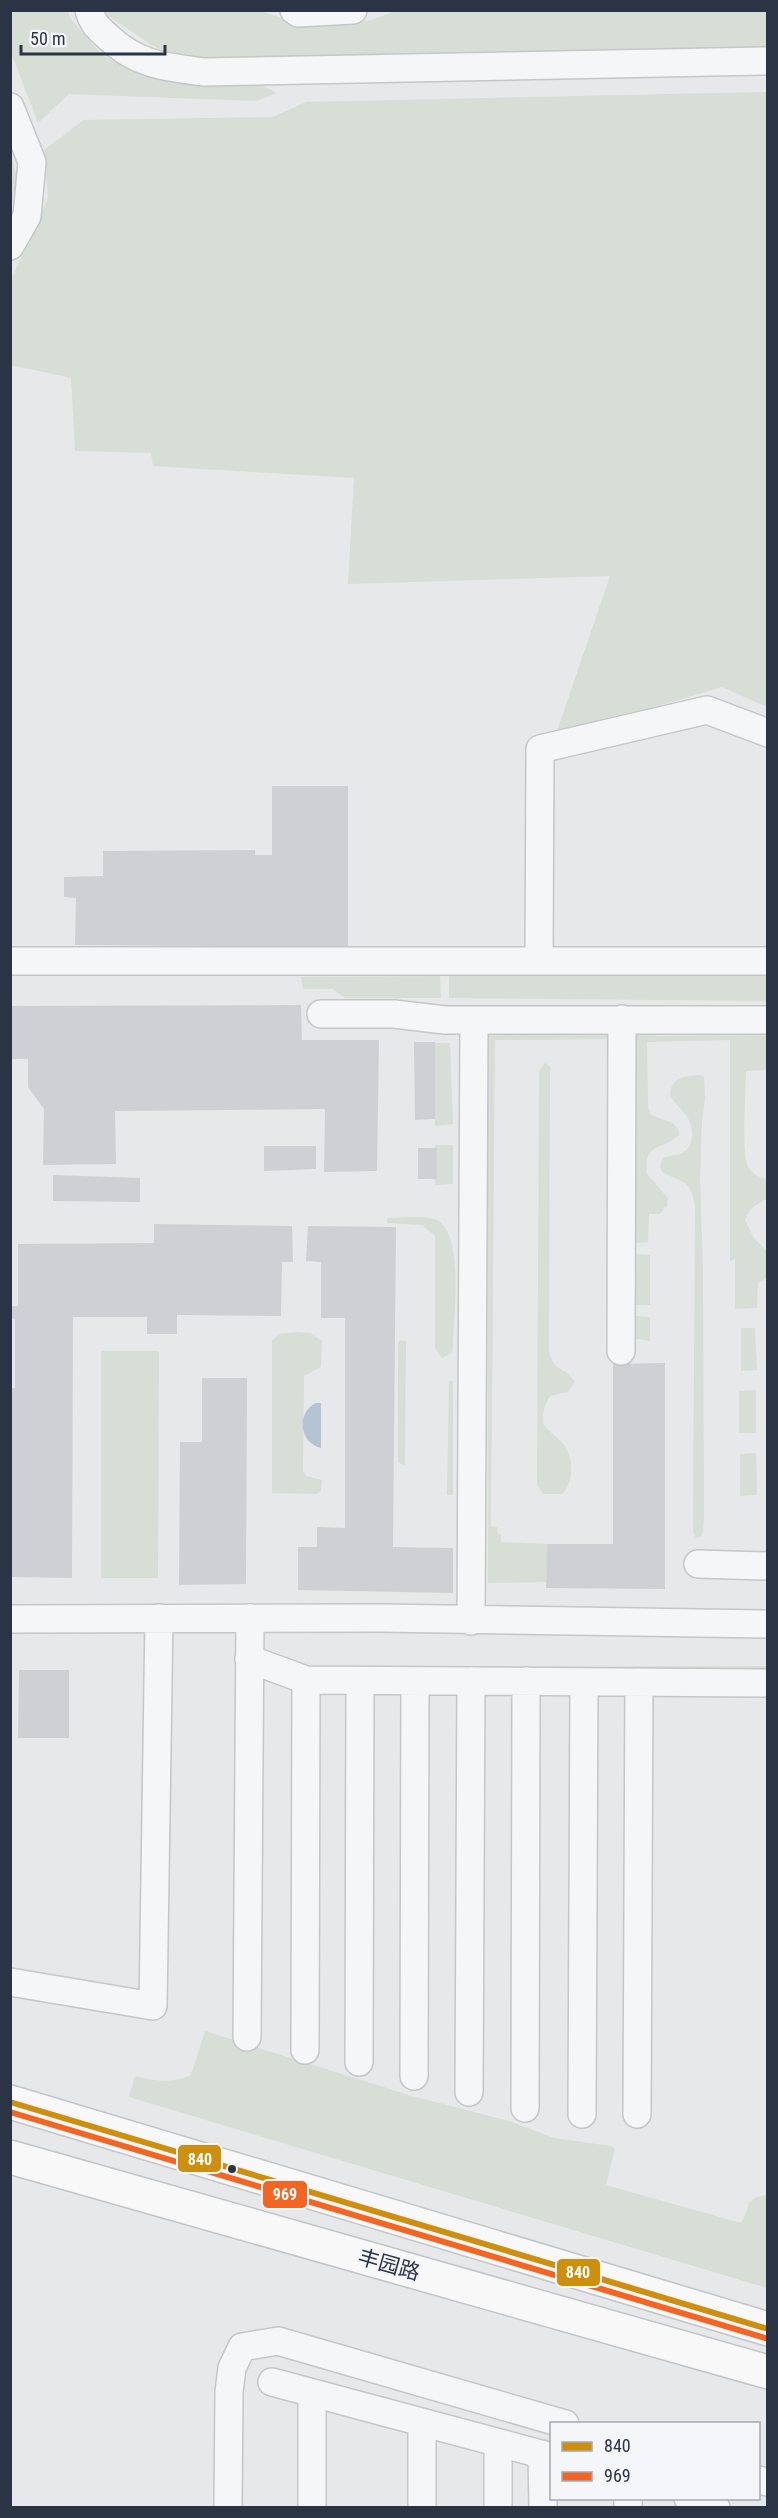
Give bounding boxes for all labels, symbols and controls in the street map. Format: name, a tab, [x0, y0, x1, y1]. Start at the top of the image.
scale bar	[21, 18, 165, 56]
text: 50 m	[30, 28, 65, 49]
line badge: 840	[177, 2144, 222, 2173]
text: 840	[188, 2150, 212, 2169]
unlabelled marker	[226, 2163, 238, 2175]
line badge: 969	[262, 2180, 308, 2209]
text: 969	[273, 2185, 297, 2204]
street label: 丰园路	[355, 2245, 423, 2285]
line badge: 840	[556, 2258, 601, 2287]
text: 840	[566, 2263, 590, 2282]
legend	[550, 2422, 760, 2500]
text: 840	[604, 2435, 631, 2456]
text: 969	[604, 2465, 631, 2486]

